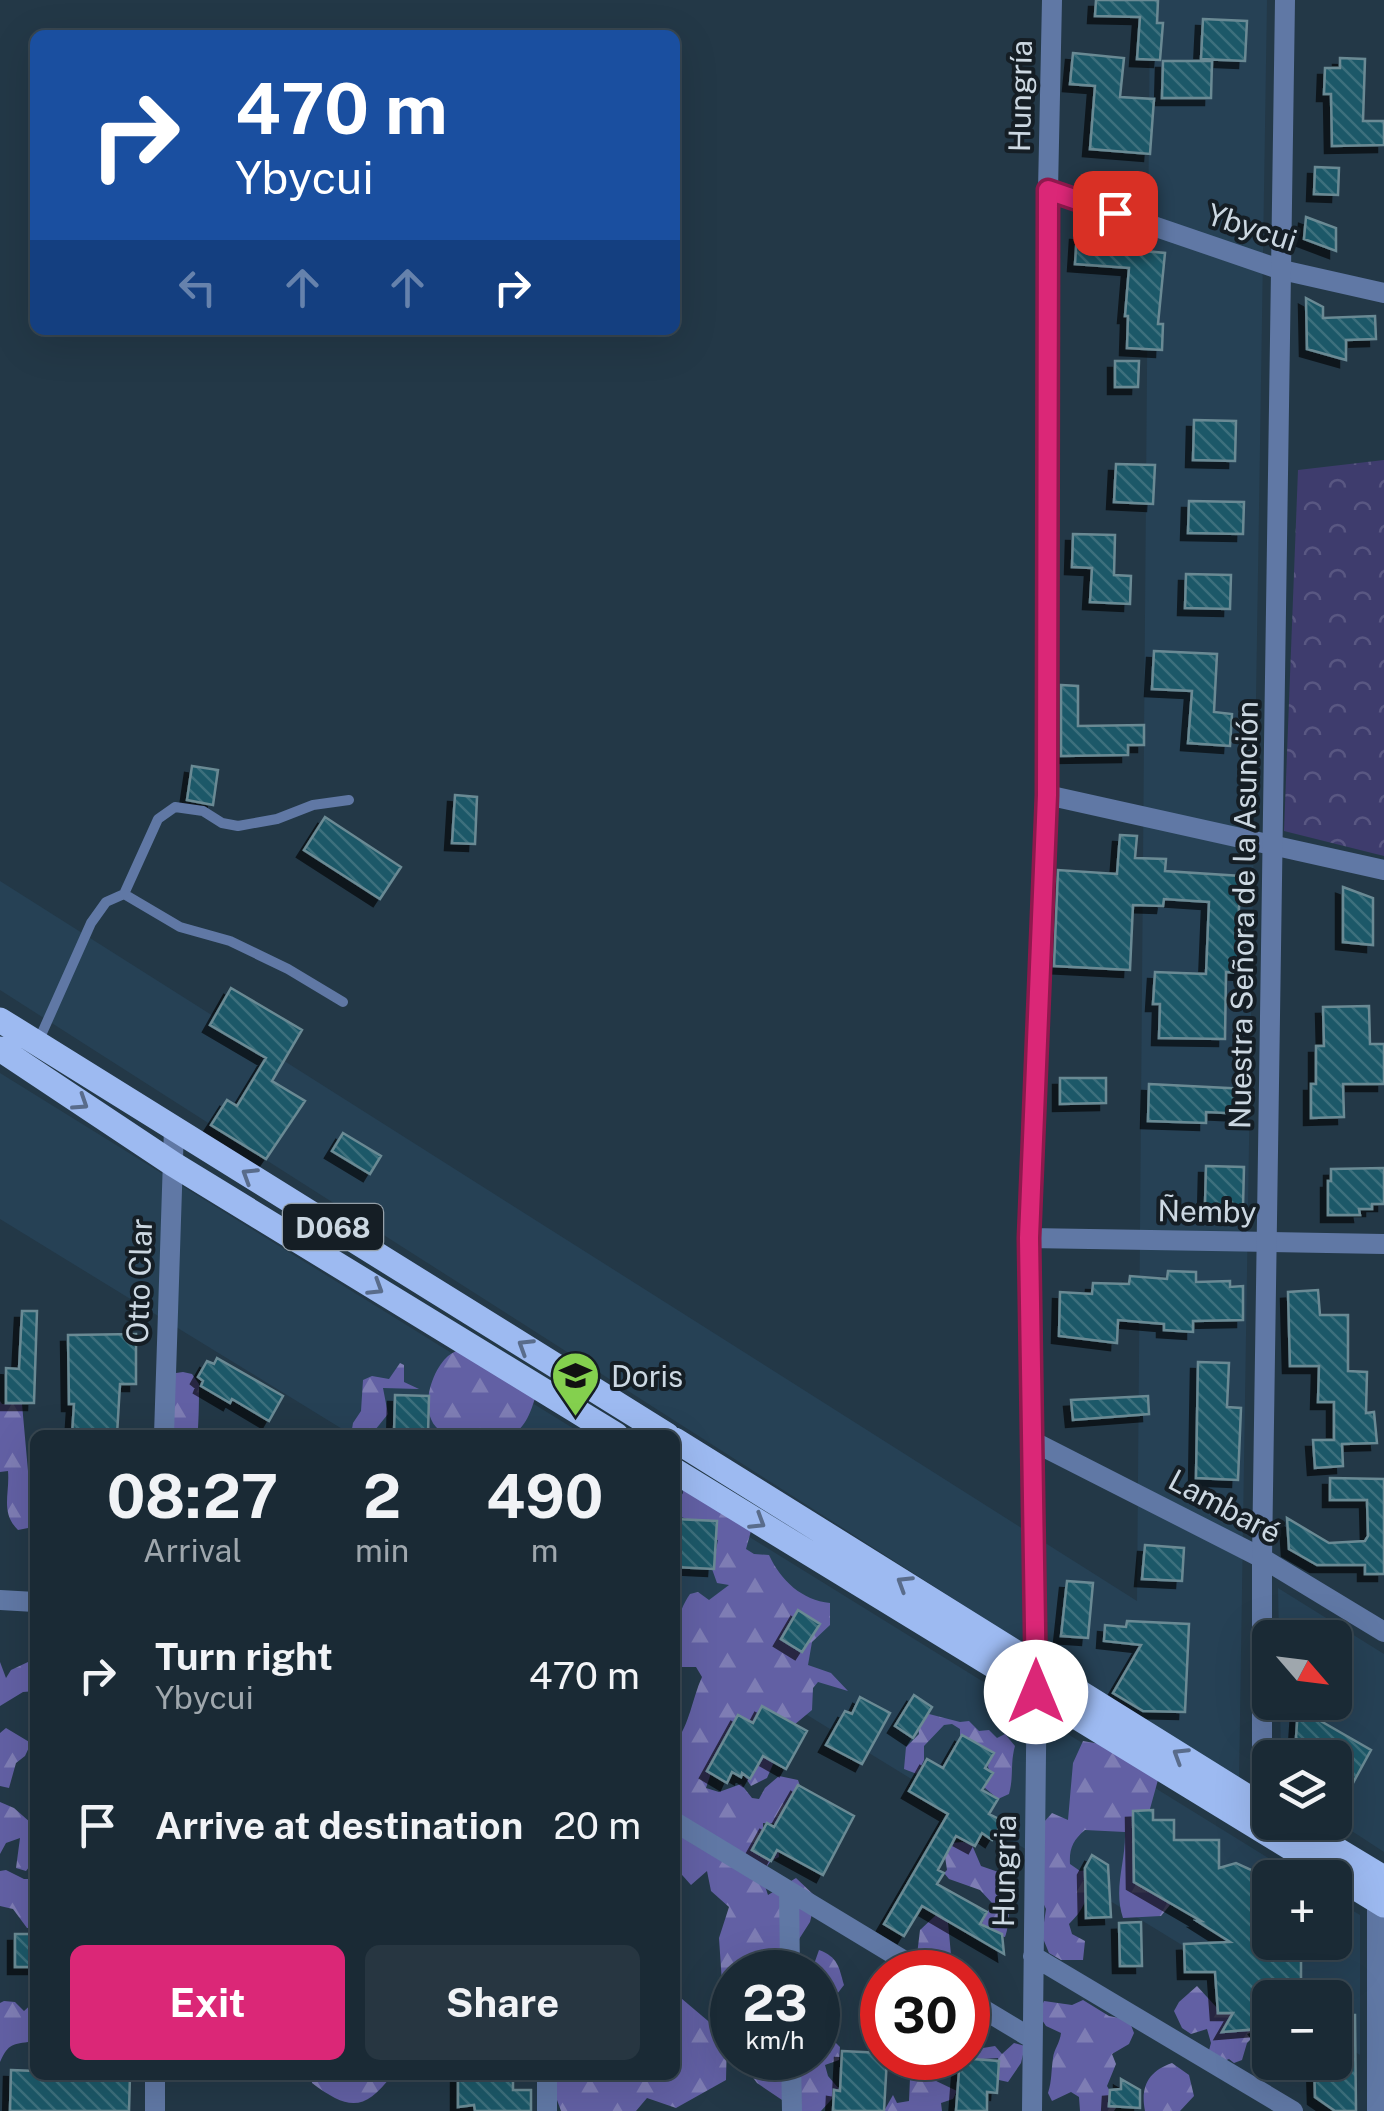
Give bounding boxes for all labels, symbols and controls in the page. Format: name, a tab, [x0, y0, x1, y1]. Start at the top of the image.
street label: Hungría	[1001, 40, 1039, 152]
text: 470 m	[235, 67, 448, 150]
icon: right	[70, 70, 200, 200]
text: Ybycui	[235, 151, 374, 204]
pin	[1073, 171, 1158, 256]
icon: arrive	[1088, 186, 1143, 241]
street label: Ybycui	[1202, 196, 1302, 258]
icon: left	[170, 260, 225, 315]
icon: ahead	[275, 260, 330, 315]
icon: ahead	[380, 260, 435, 315]
icon: right	[485, 260, 540, 315]
street label: Nuestra Señora de la Asunción	[1221, 701, 1265, 1129]
one-way arrow	[70, 1091, 89, 1109]
one-way arrow	[242, 1168, 260, 1187]
street label: Ñemby	[1157, 1192, 1257, 1230]
road number: D068	[283, 1204, 383, 1250]
street label: Otto Clar	[119, 1218, 159, 1344]
one-way arrow	[365, 1276, 383, 1295]
one-way arrow	[517, 1340, 535, 1359]
school or university icon: Doris	[550, 1350, 602, 1418]
place label: Doris	[611, 1358, 683, 1394]
text: 08:27	[107, 1461, 278, 1532]
text: 2	[363, 1461, 401, 1532]
text: 490	[486, 1461, 603, 1532]
street label: Lambaré	[1163, 1461, 1287, 1551]
one-way arrow	[747, 1510, 765, 1529]
text: Arrival	[143, 1532, 242, 1569]
text: min	[355, 1532, 409, 1569]
text: m	[531, 1532, 558, 1569]
one-way arrow	[897, 1576, 915, 1595]
north arrow	[1252, 1620, 1352, 1720]
map controls	[1252, 1620, 1352, 2080]
text: Turn right	[155, 1634, 333, 1679]
position arrow	[984, 1640, 1088, 1744]
icon: right	[70, 1648, 125, 1703]
text: 470 m	[529, 1653, 640, 1698]
text: Ybycui	[155, 1679, 254, 1716]
button: layers	[1252, 1740, 1352, 1840]
one-way arrow	[1172, 1748, 1190, 1767]
icon: arrive	[70, 1798, 125, 1853]
text: Arrive at destination	[155, 1803, 523, 1848]
text: 20 m	[553, 1803, 641, 1848]
street label: Hungria	[985, 1815, 1023, 1927]
button: +	[1252, 1860, 1352, 1960]
button: Exit	[70, 1945, 345, 2060]
button: Share	[365, 1945, 640, 2060]
speed limit sign: 30	[860, 1950, 990, 2080]
text: 23	[742, 1973, 808, 2032]
button: −	[1252, 1980, 1352, 2080]
text: km/h	[746, 2025, 804, 2055]

